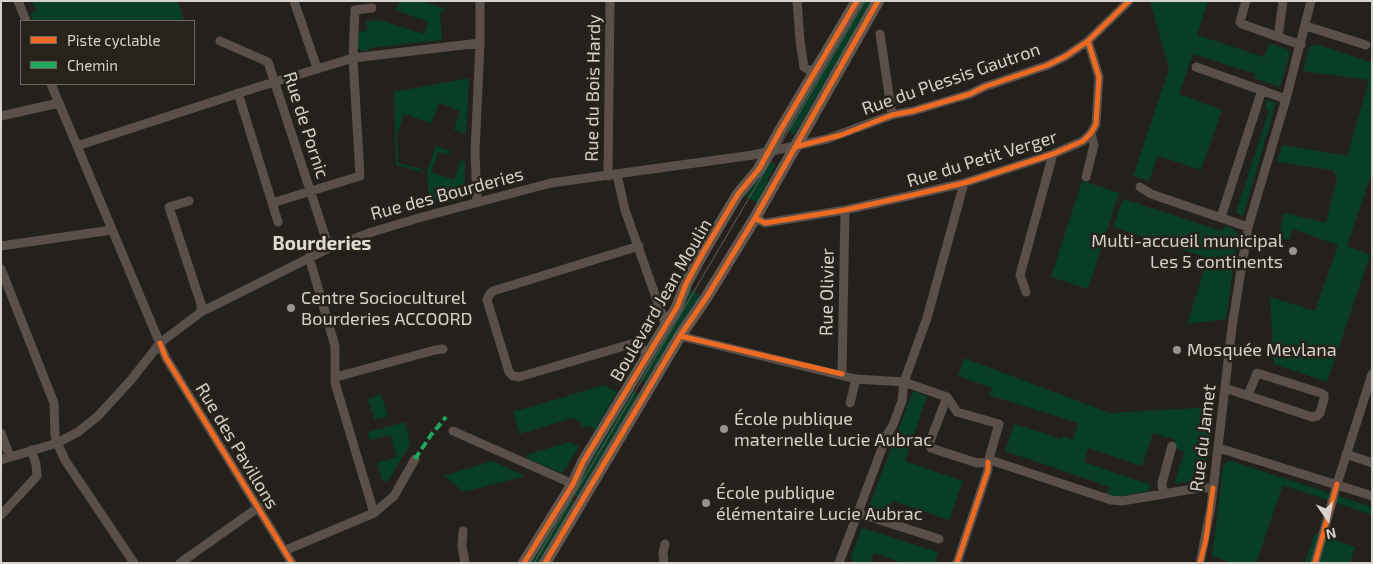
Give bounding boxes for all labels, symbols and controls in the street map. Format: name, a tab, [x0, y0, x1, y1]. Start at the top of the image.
street label: Rue du Bois Hardy	[581, 14, 605, 162]
legend	[20, 20, 195, 85]
text: Piste cyclable	[67, 31, 161, 49]
street label: Rue du Plessis Gautron	[859, 38, 1043, 120]
text: Chemin	[67, 56, 118, 74]
street label: Rue de Pornic	[279, 69, 333, 181]
street label: Rue du Petit Verger	[904, 126, 1060, 192]
street label: Rue des Bourderies	[368, 163, 526, 225]
street label: Boulevard Jean Moulin	[606, 215, 716, 385]
place label: Multi-accueil municipal Les 5 continents	[1091, 230, 1283, 272]
district label: Bourderies	[273, 233, 371, 255]
marker: Multi-accueil municipal Les 5 continents	[1287, 245, 1299, 257]
street label: Rue Olivier	[815, 248, 839, 336]
place label: Centre Socioculturel Bourderies ACCOORD	[301, 287, 473, 330]
marker: Centre Socioculturel Bourderies ACCOORD	[285, 302, 297, 314]
place label: Mosquée Mevlana	[1187, 339, 1337, 361]
marker: Mosquée Mevlana	[1171, 344, 1183, 356]
street label: Rue des Pavillons	[191, 379, 283, 513]
street label: Rue du Jamet	[1186, 383, 1220, 493]
place label: École publique maternelle Lucie Aubrac	[734, 408, 932, 450]
marker: École publique maternelle Lucie Aubrac	[718, 423, 730, 435]
place label: École publique élémentaire Lucie Aubrac	[716, 482, 923, 524]
north arrow	[1303, 494, 1353, 544]
marker: École publique élémentaire Lucie Aubrac	[700, 497, 712, 509]
text: N	[1325, 525, 1338, 544]

